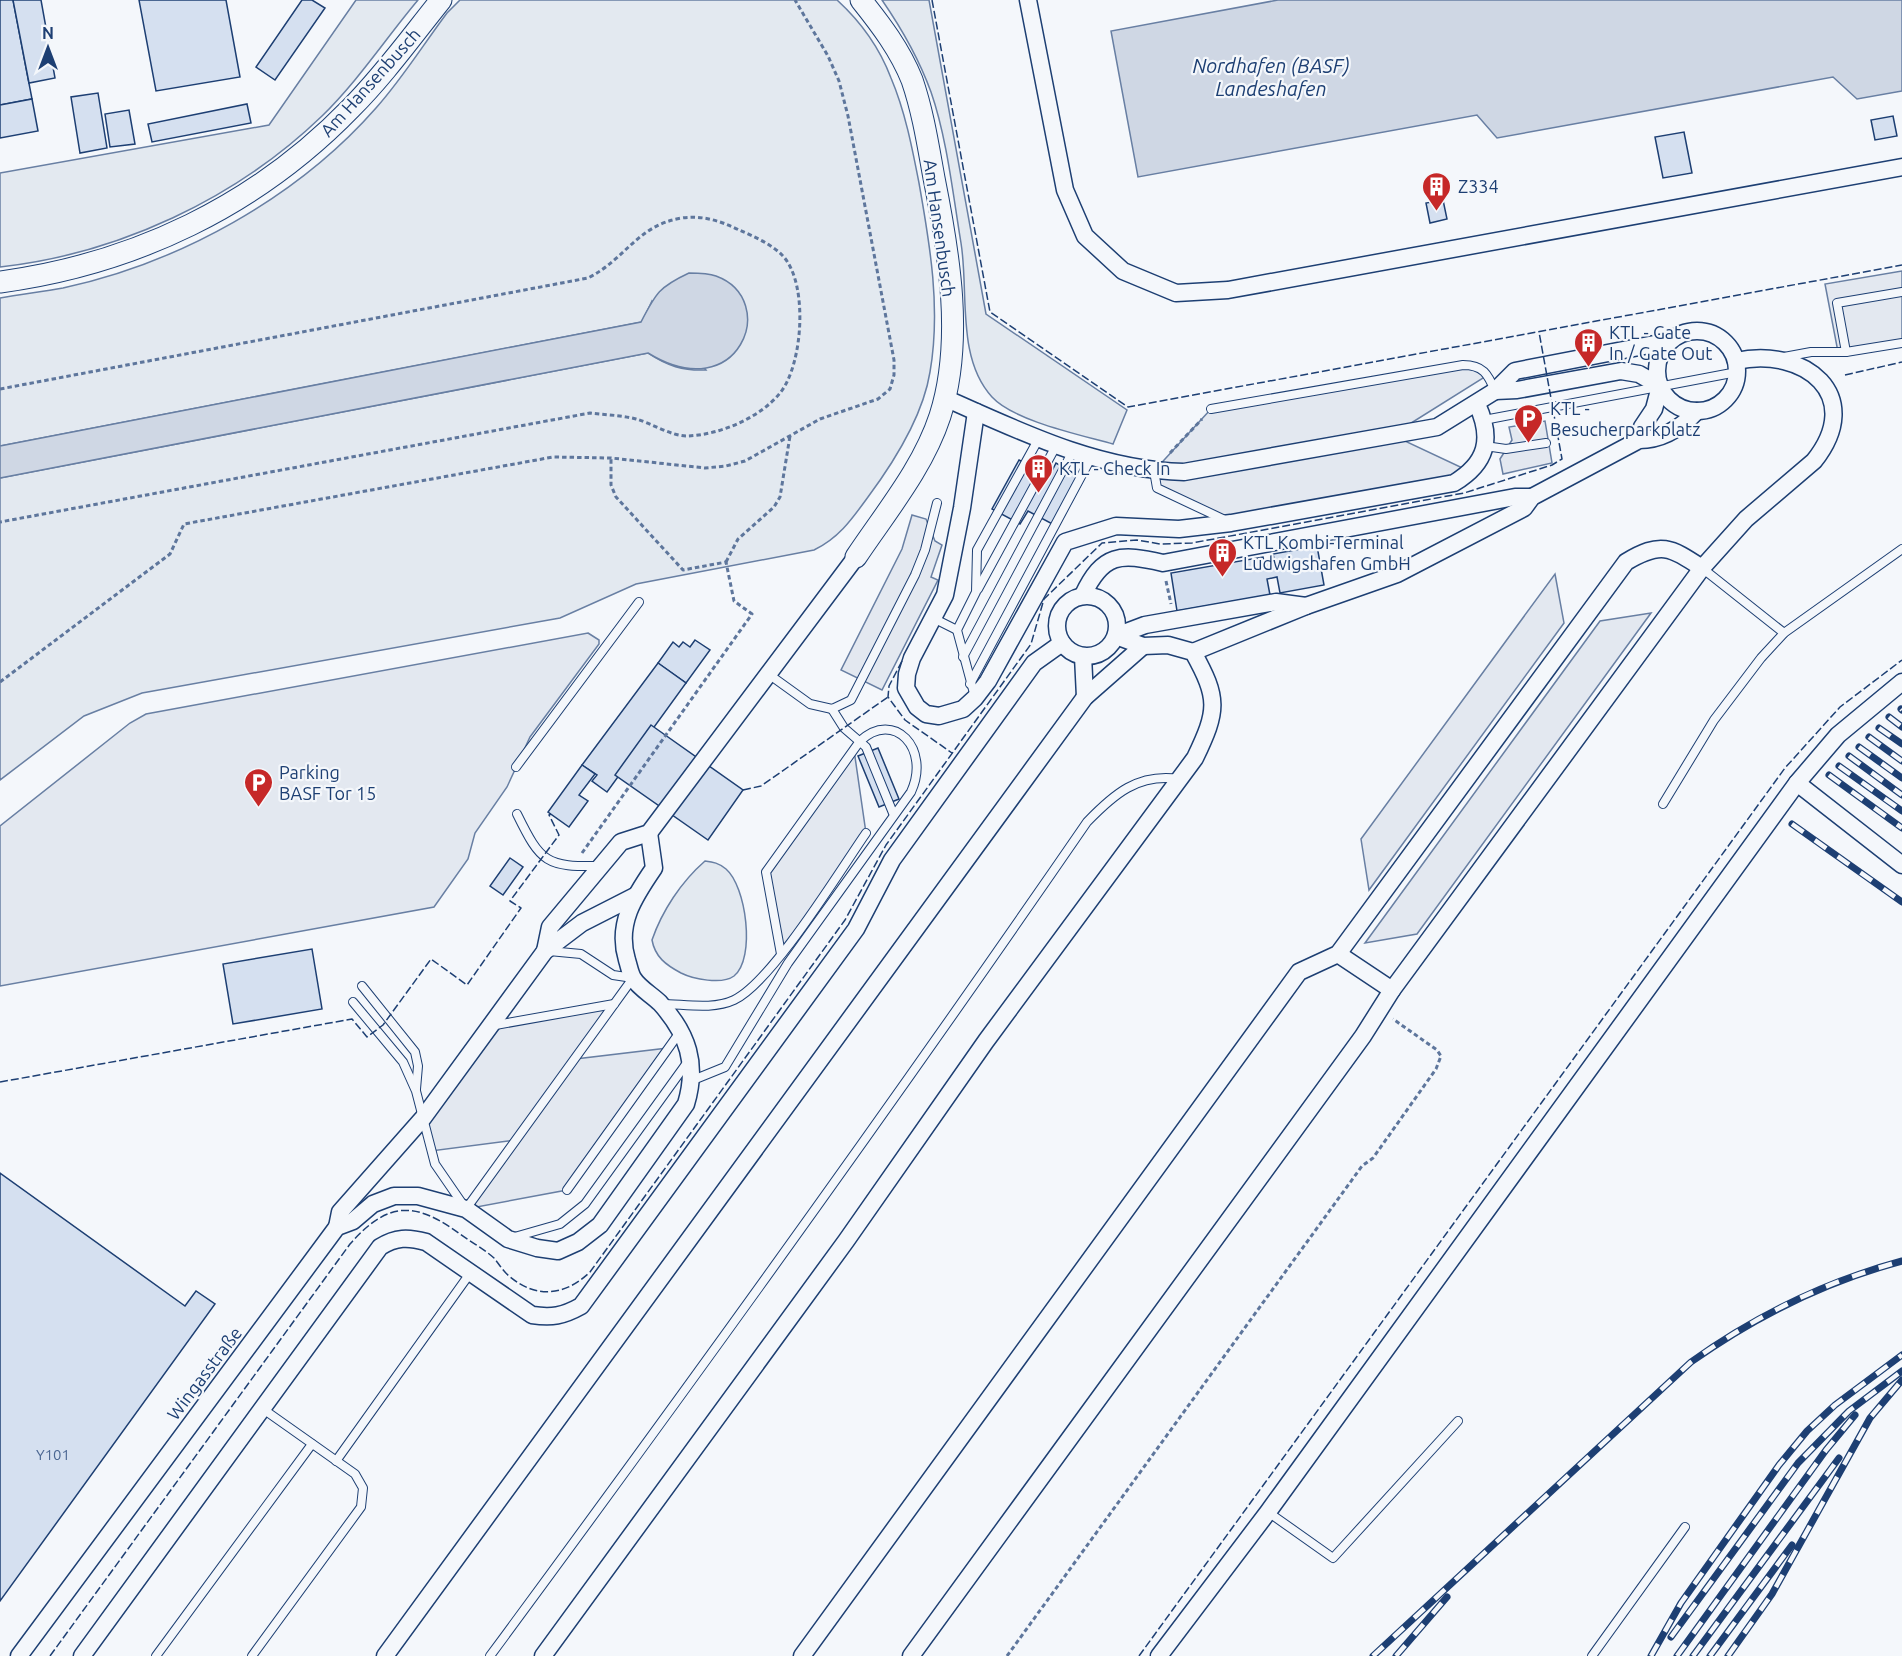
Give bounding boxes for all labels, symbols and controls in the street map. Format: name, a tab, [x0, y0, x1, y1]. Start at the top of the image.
north arrow	[18, 18, 78, 78]
text: N	[42, 24, 54, 42]
street label: Am Hansenbusch	[316, 24, 424, 140]
water label: Nordhafen (BASF) Landeshafen	[1192, 54, 1350, 100]
street label: Am Hansenbusch	[920, 158, 960, 298]
building icon: Z334	[1421, 170, 1453, 212]
place label: Z334	[1458, 176, 1499, 196]
place label: KTL - Gate In / Gate Out	[1609, 322, 1712, 363]
building icon: KTL - Gate In / Gate Out	[1572, 326, 1604, 368]
place label: KTL - Besucherparkplatz	[1550, 398, 1700, 439]
parking icon: KTL - Besucherparkplatz	[1513, 402, 1545, 444]
building icon: KTL - Check In	[1022, 452, 1054, 494]
place label: KTL - Check In	[1059, 458, 1171, 478]
place label: KTL Kombi-Terminal Ludwigshafen GmbH	[1243, 532, 1411, 573]
building icon: KTL Kombi-Terminal Ludwigshafen GmbH	[1206, 536, 1238, 578]
place label: Parking BASF Tor 15	[279, 762, 376, 803]
parking icon: Parking BASF Tor 15	[242, 766, 274, 808]
street label: Wingasstraße	[163, 1323, 245, 1423]
house number: Y101	[36, 1446, 70, 1463]

